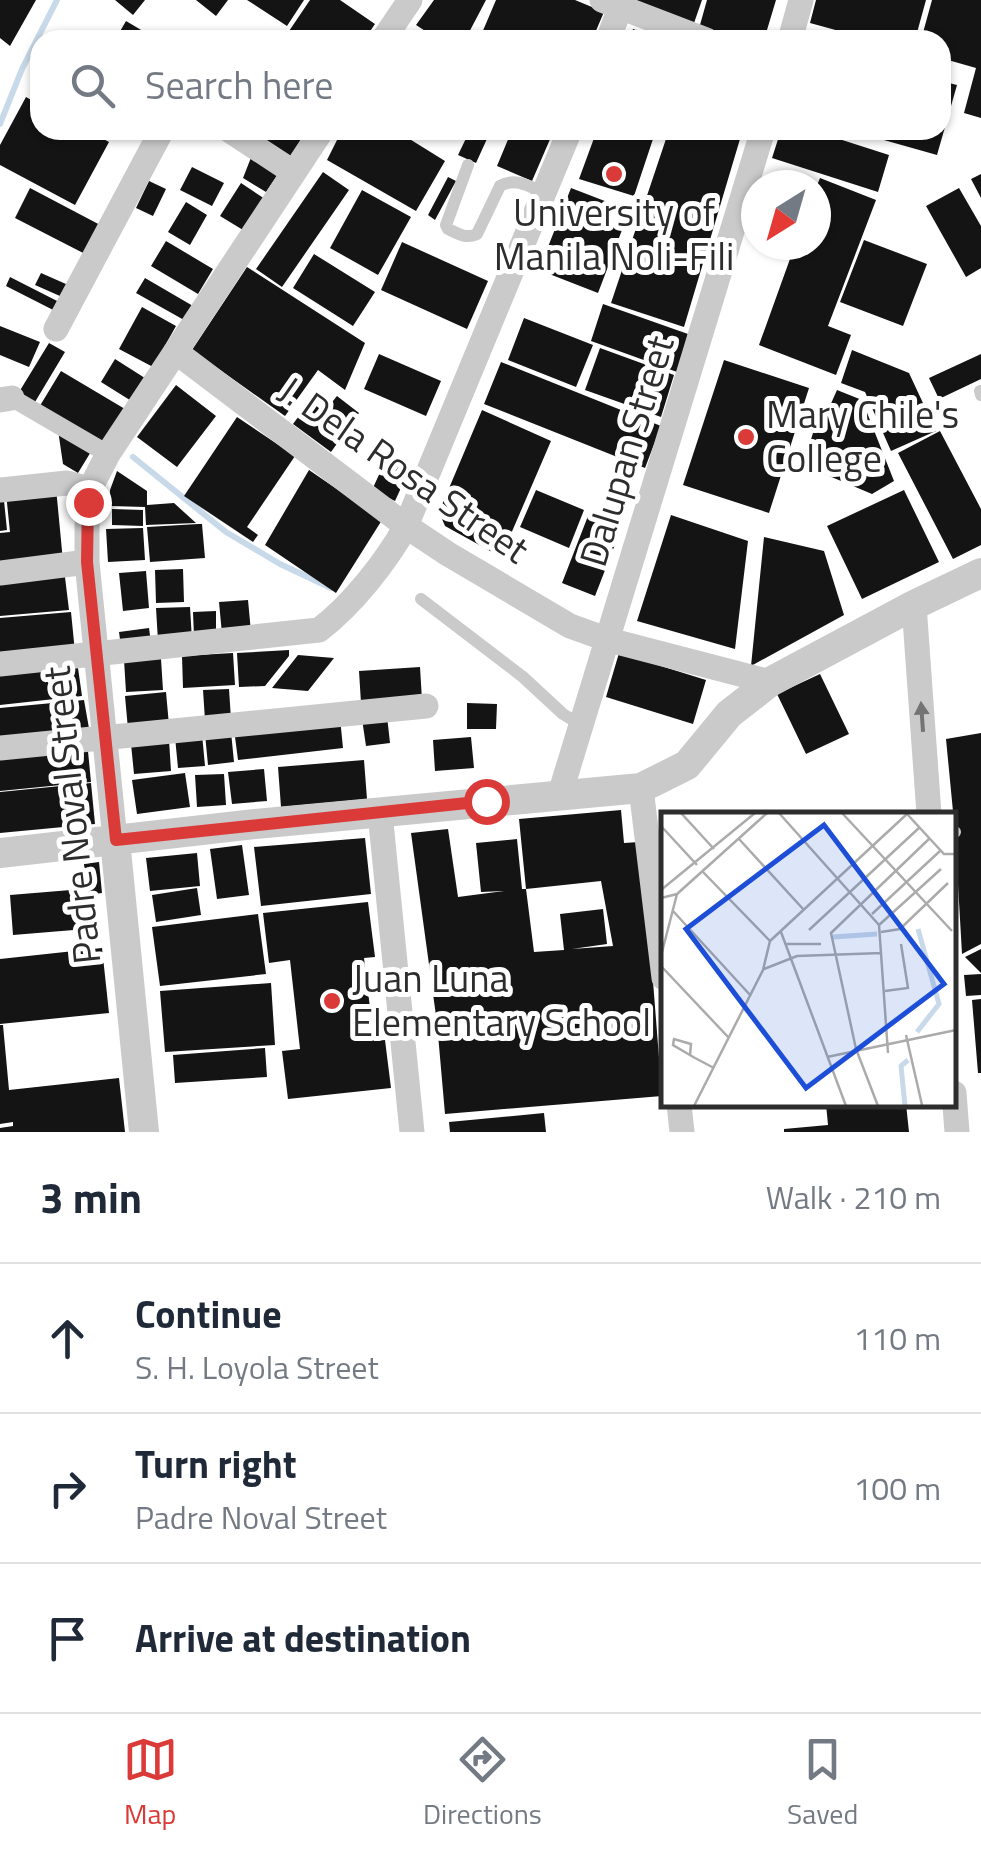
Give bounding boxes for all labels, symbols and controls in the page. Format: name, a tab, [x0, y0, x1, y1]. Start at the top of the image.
search box	[30, 30, 951, 140]
text: Search here	[145, 56, 333, 114]
icon: search	[65, 58, 120, 113]
marker: University of Manila Noli-Fili	[603, 163, 625, 185]
north arrow	[741, 170, 831, 260]
place label: University of Manila Noli-Fili	[494, 183, 734, 285]
street label: Dalupan Street	[563, 328, 689, 573]
street label: J. Dela Rosa Street	[268, 361, 541, 577]
place label: Mary Chile's College	[766, 385, 959, 487]
marker: Mary Chile's College	[735, 426, 757, 448]
route end	[66, 480, 112, 526]
street label: Padre Noval Street	[27, 663, 115, 967]
one-way arrow	[914, 701, 930, 733]
route start	[464, 779, 510, 825]
inset map	[661, 812, 956, 1107]
place label: Juan Luna Elementary School	[352, 949, 651, 1051]
marker: Juan Luna Elementary School	[321, 990, 343, 1012]
text: 3 min	[40, 1165, 142, 1229]
text: Walk · 210 m	[766, 1173, 941, 1221]
text: Continue	[135, 1285, 282, 1343]
icon: ahead	[40, 1311, 95, 1366]
text: 110 m	[853, 1314, 941, 1362]
text: S. H. Loyola Street	[135, 1343, 379, 1391]
text: Turn right	[135, 1435, 297, 1493]
icon: right	[40, 1461, 95, 1516]
text: 100 m	[853, 1464, 941, 1512]
text: Padre Noval Street	[135, 1493, 387, 1541]
text: Arrive at destination	[135, 1609, 471, 1667]
icon: arrive	[40, 1611, 95, 1666]
tab: Map	[123, 1732, 178, 1835]
tab: Directions	[423, 1732, 542, 1835]
tab: Saved	[787, 1732, 858, 1835]

